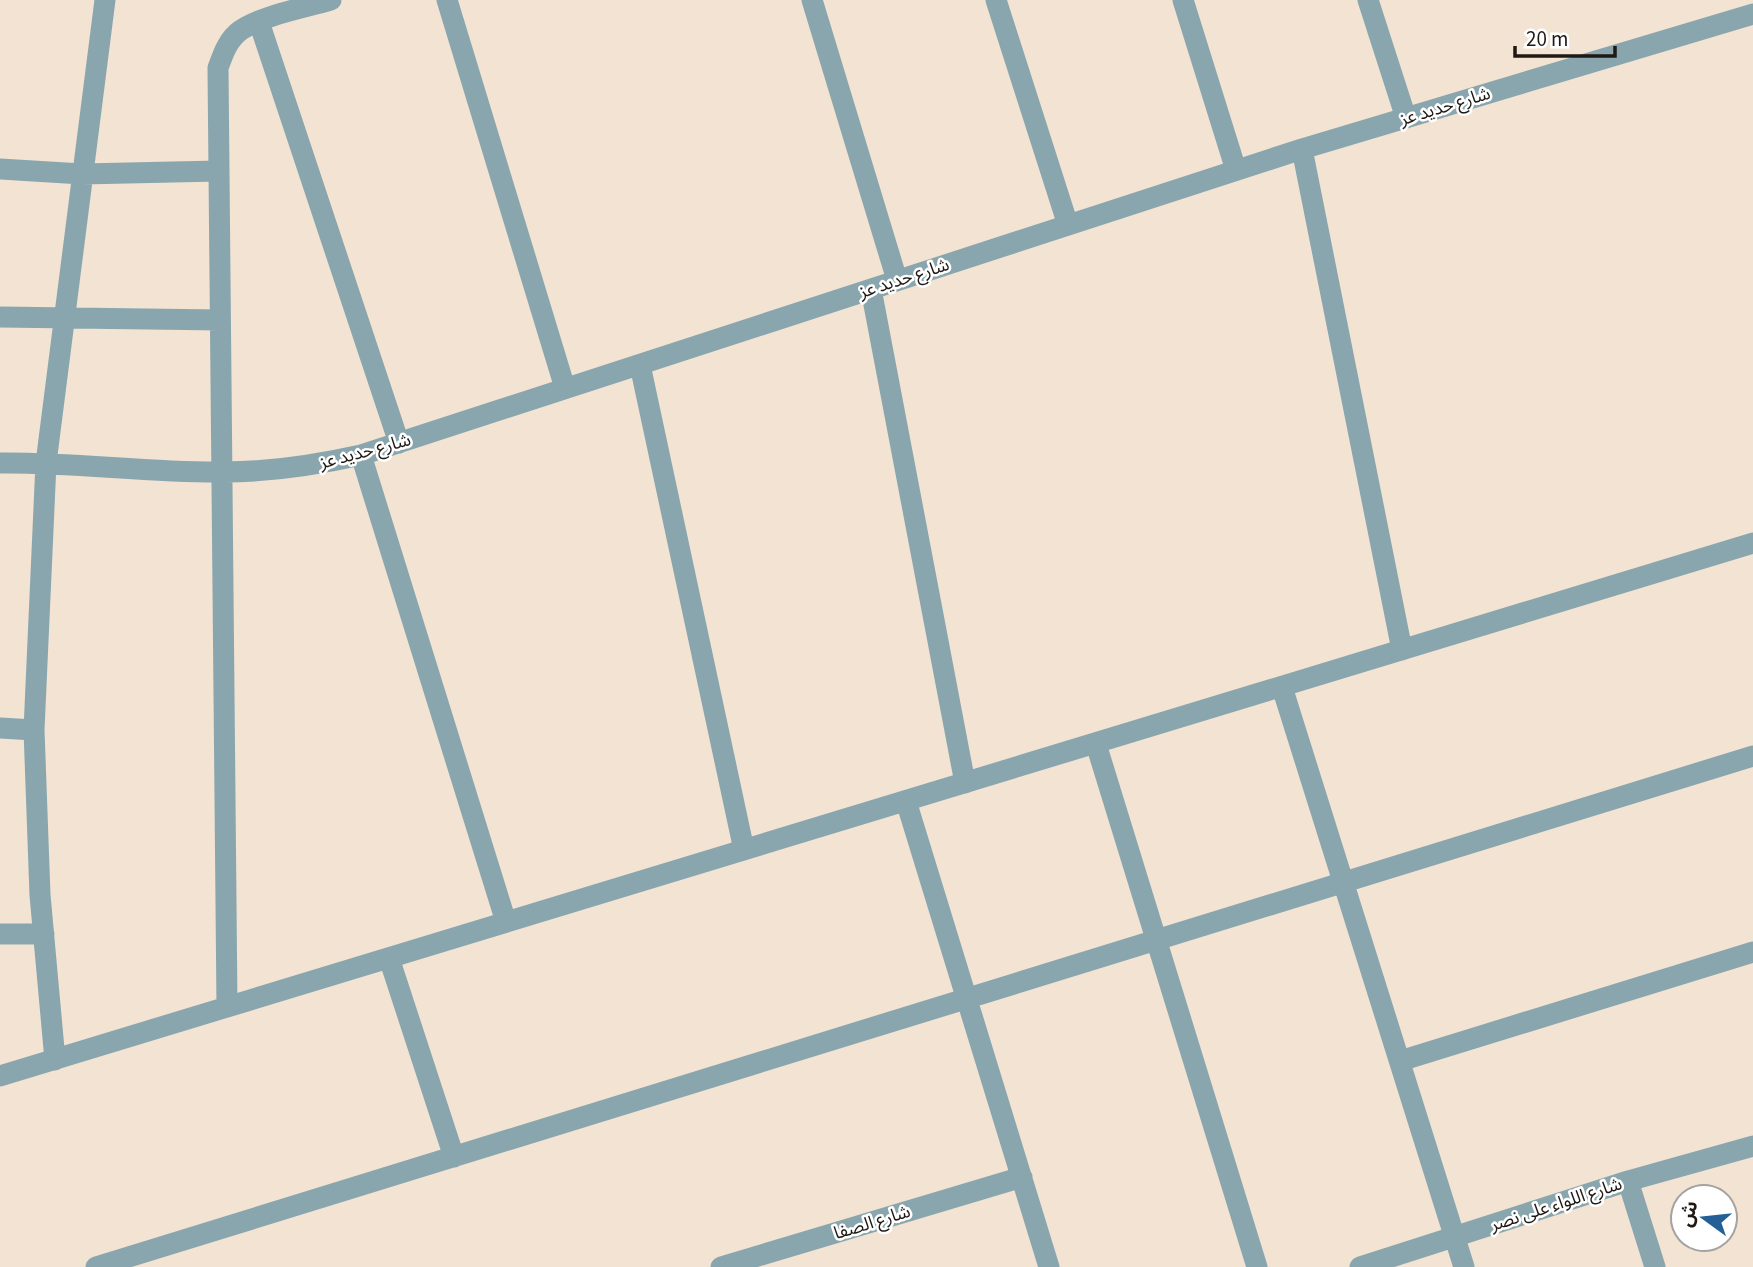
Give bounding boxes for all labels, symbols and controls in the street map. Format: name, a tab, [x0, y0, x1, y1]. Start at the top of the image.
scale bar	[1515, 14, 1615, 58]
text: 20 m	[1526, 24, 1568, 54]
street label: شارع حديد عز	[1396, 81, 1494, 133]
street label: شارع حديد عز	[855, 252, 953, 306]
street label: شارع حديد عز	[316, 427, 414, 477]
street label: شارع اللواء على نصر	[1486, 1171, 1626, 1239]
north arrow	[1669, 1183, 1739, 1253]
text: ش	[1673, 1198, 1705, 1230]
street label: شارع الصفا	[831, 1199, 914, 1247]

